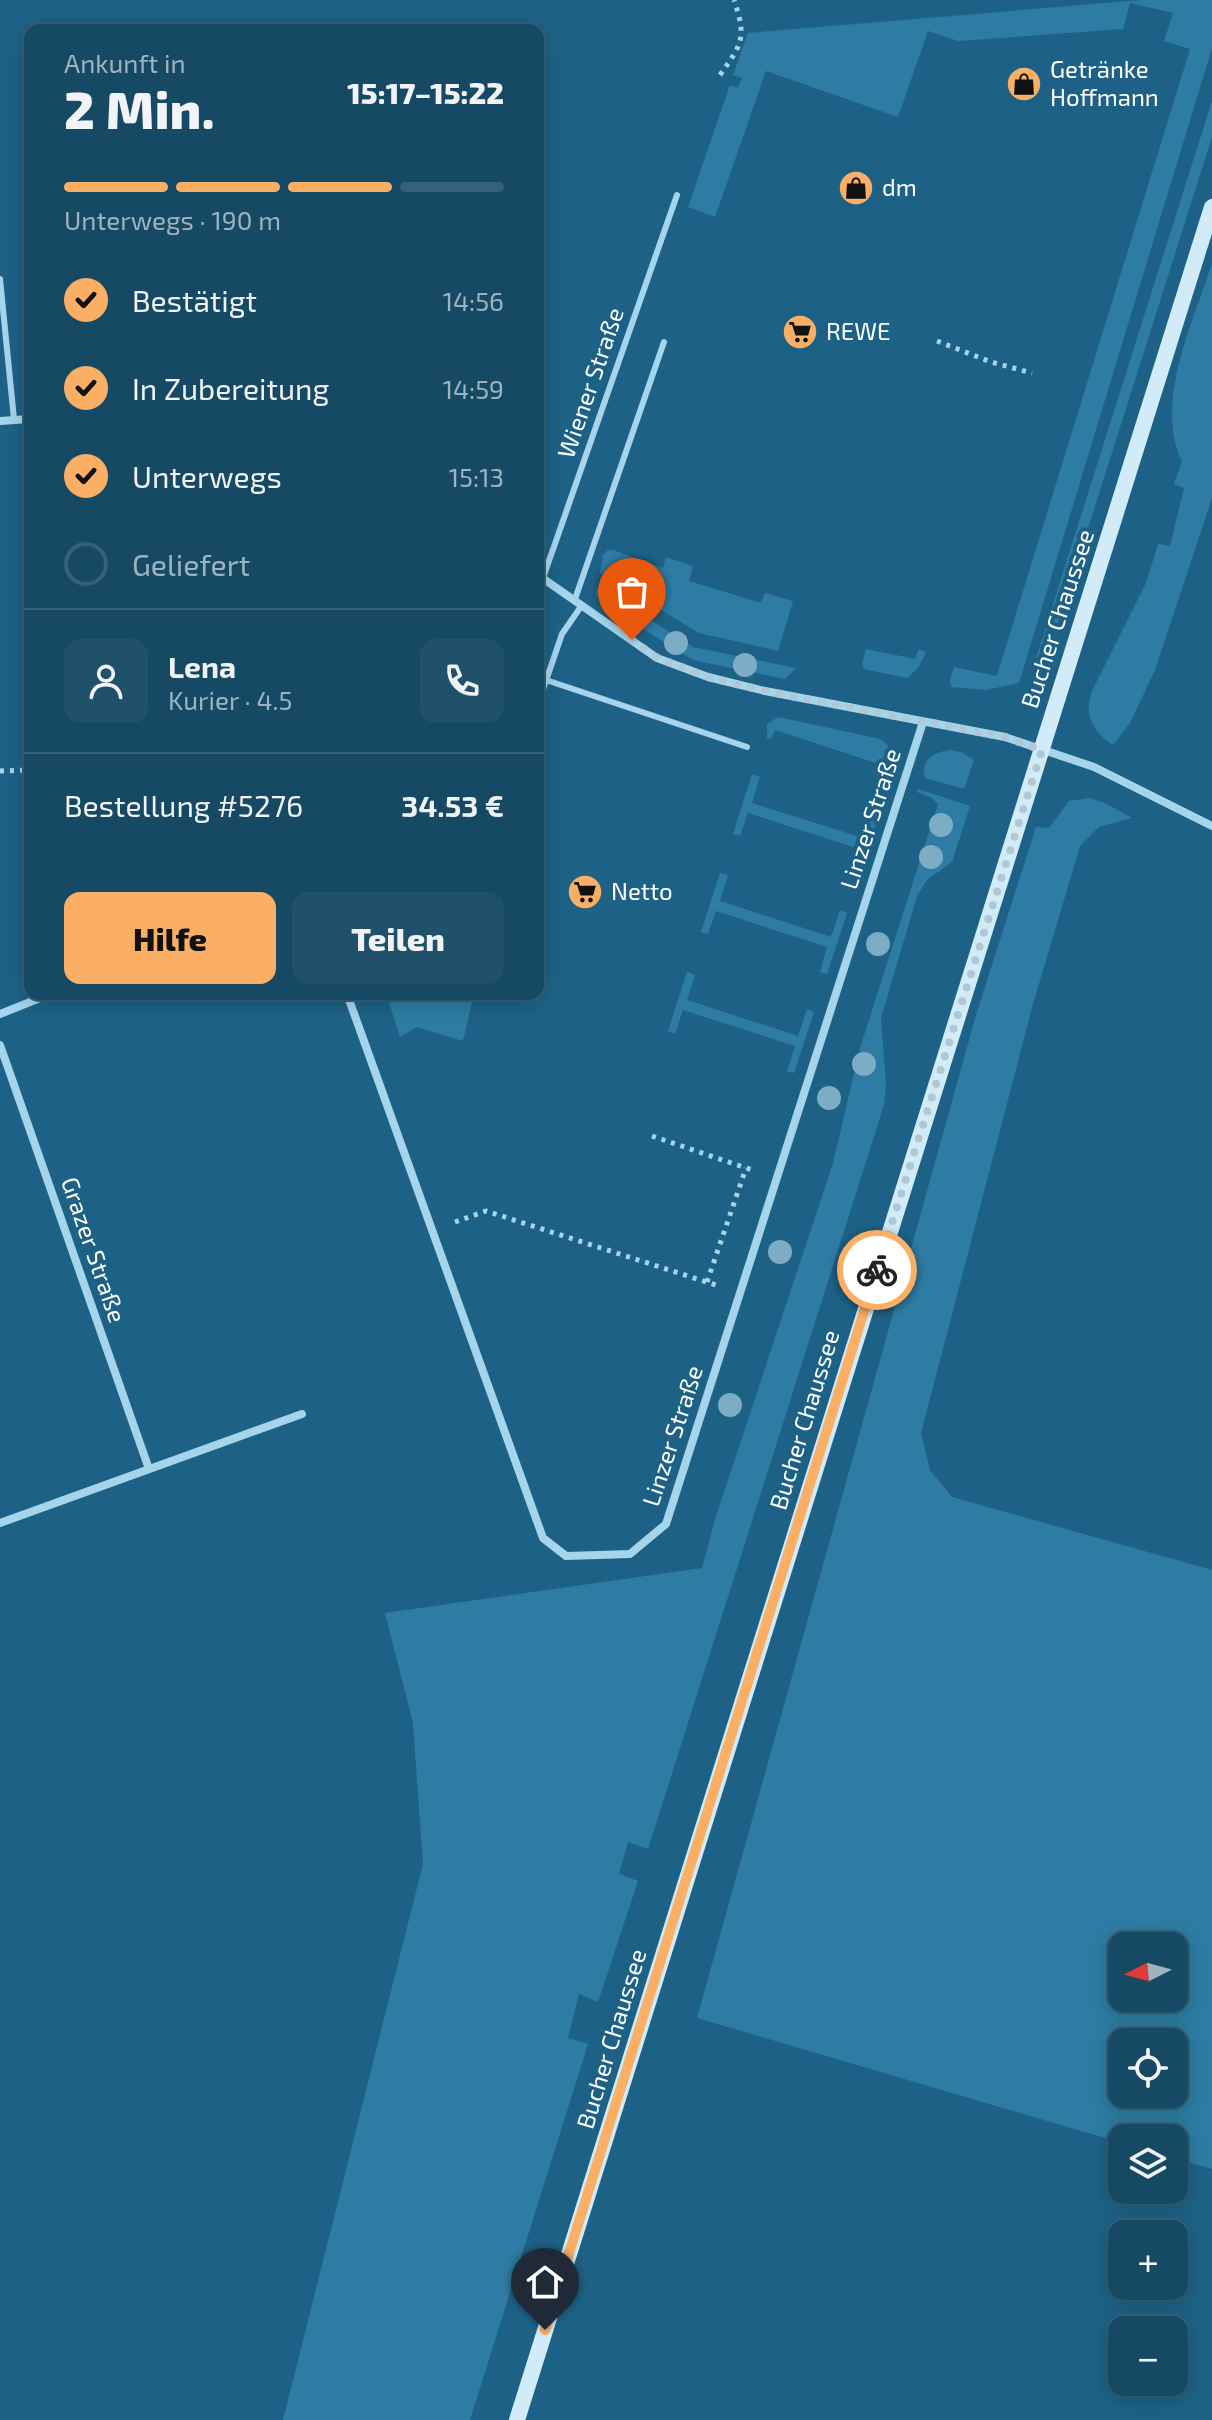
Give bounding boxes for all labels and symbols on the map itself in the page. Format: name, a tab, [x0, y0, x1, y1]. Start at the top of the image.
place label: Getränke Hoffmann	[1050, 54, 1159, 111]
shop icon: Getränke Hoffmann	[1005, 65, 1043, 103]
shop icon: dm	[837, 169, 875, 207]
place label: dm	[882, 172, 917, 201]
street label: Wiener Straße	[550, 303, 629, 462]
supermarket icon: REWE	[781, 313, 819, 351]
place label: REWE	[826, 316, 890, 345]
street label: Bucher Chaussee	[1014, 525, 1099, 712]
pin	[598, 558, 666, 640]
street label: Linzer Straße	[833, 745, 906, 893]
supermarket icon: Netto	[566, 873, 604, 911]
place label: Netto	[611, 876, 673, 905]
street label: Grazer Straße	[56, 1173, 133, 1326]
courier	[837, 1230, 917, 1310]
street label: Bucher Chaussee	[762, 1326, 845, 1513]
street label: Linzer Straße	[635, 1362, 708, 1510]
north arrow	[1108, 1932, 1188, 2012]
street label: Bucher Chaussee	[569, 1945, 652, 2132]
pin	[511, 2248, 579, 2330]

